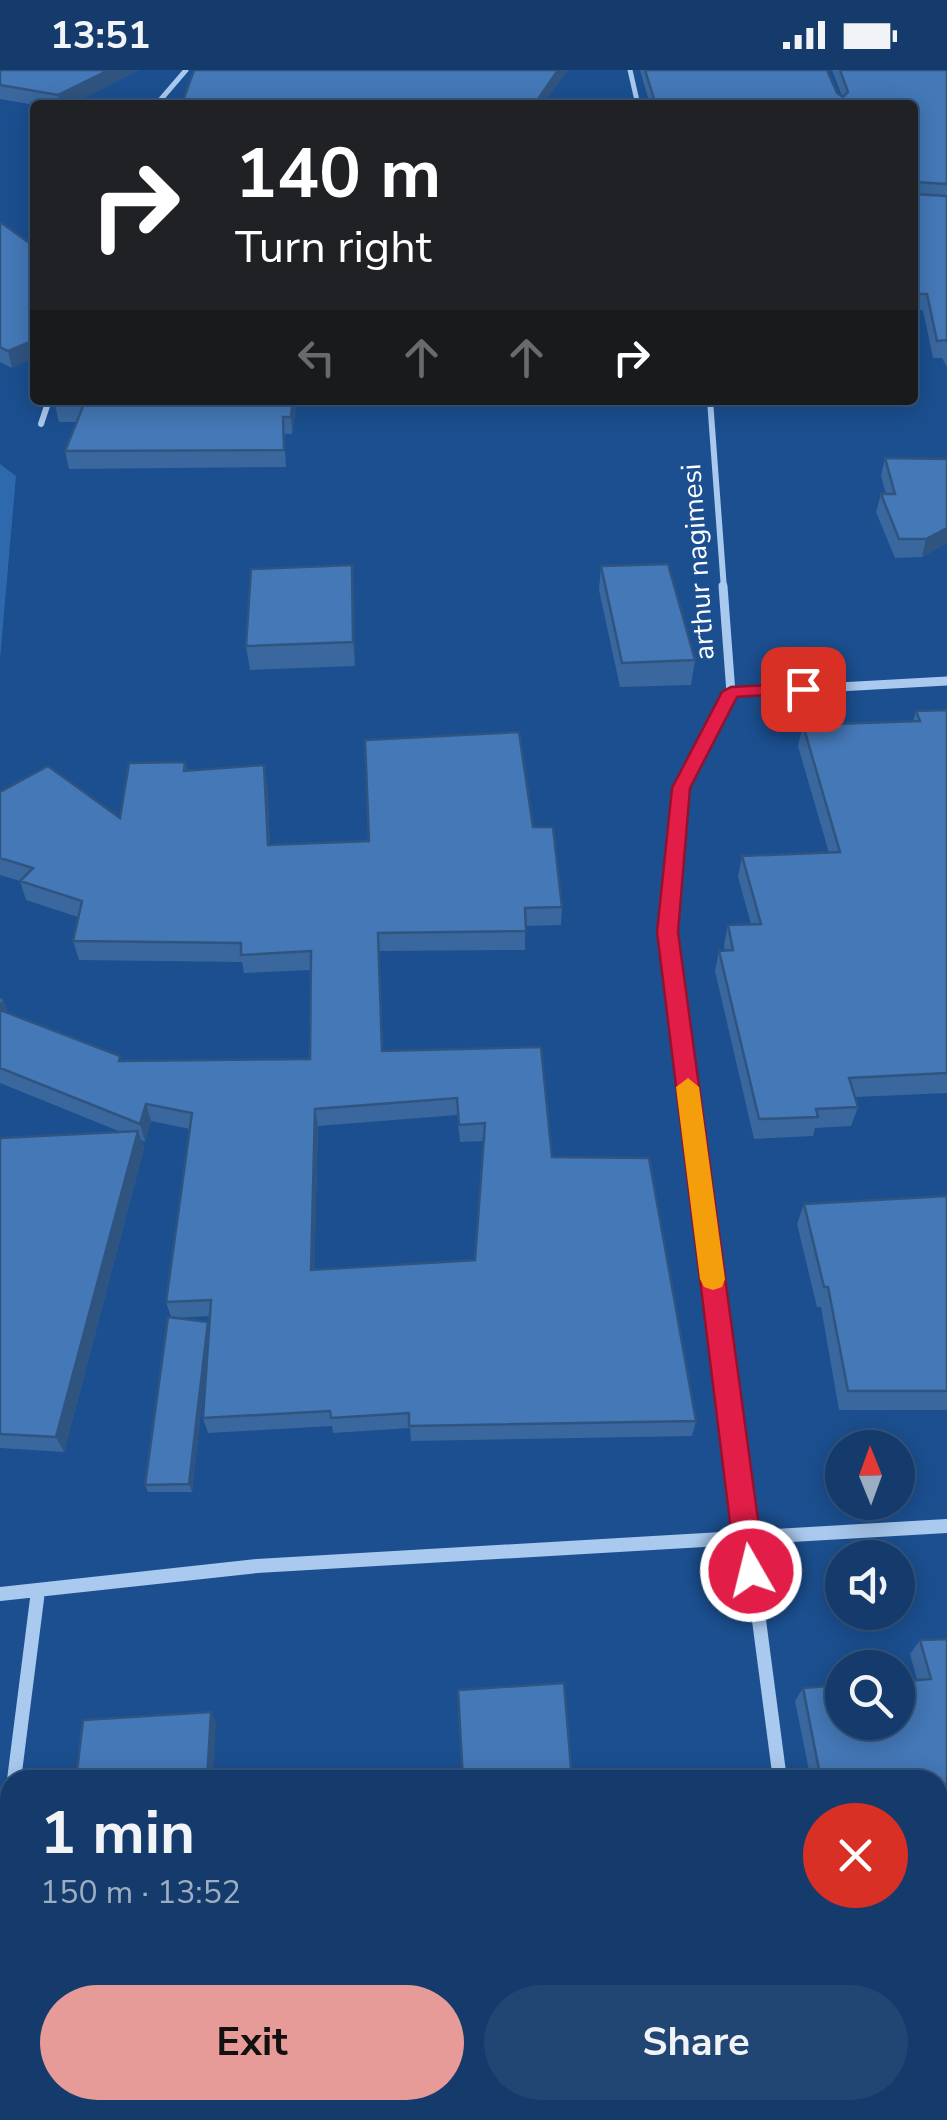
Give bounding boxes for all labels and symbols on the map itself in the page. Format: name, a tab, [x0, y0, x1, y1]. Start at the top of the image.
street label: arthur nagimesi	[672, 462, 724, 661]
pin	[761, 647, 846, 732]
north arrow	[825, 1430, 915, 1520]
position arrow	[699, 1519, 803, 1623]

